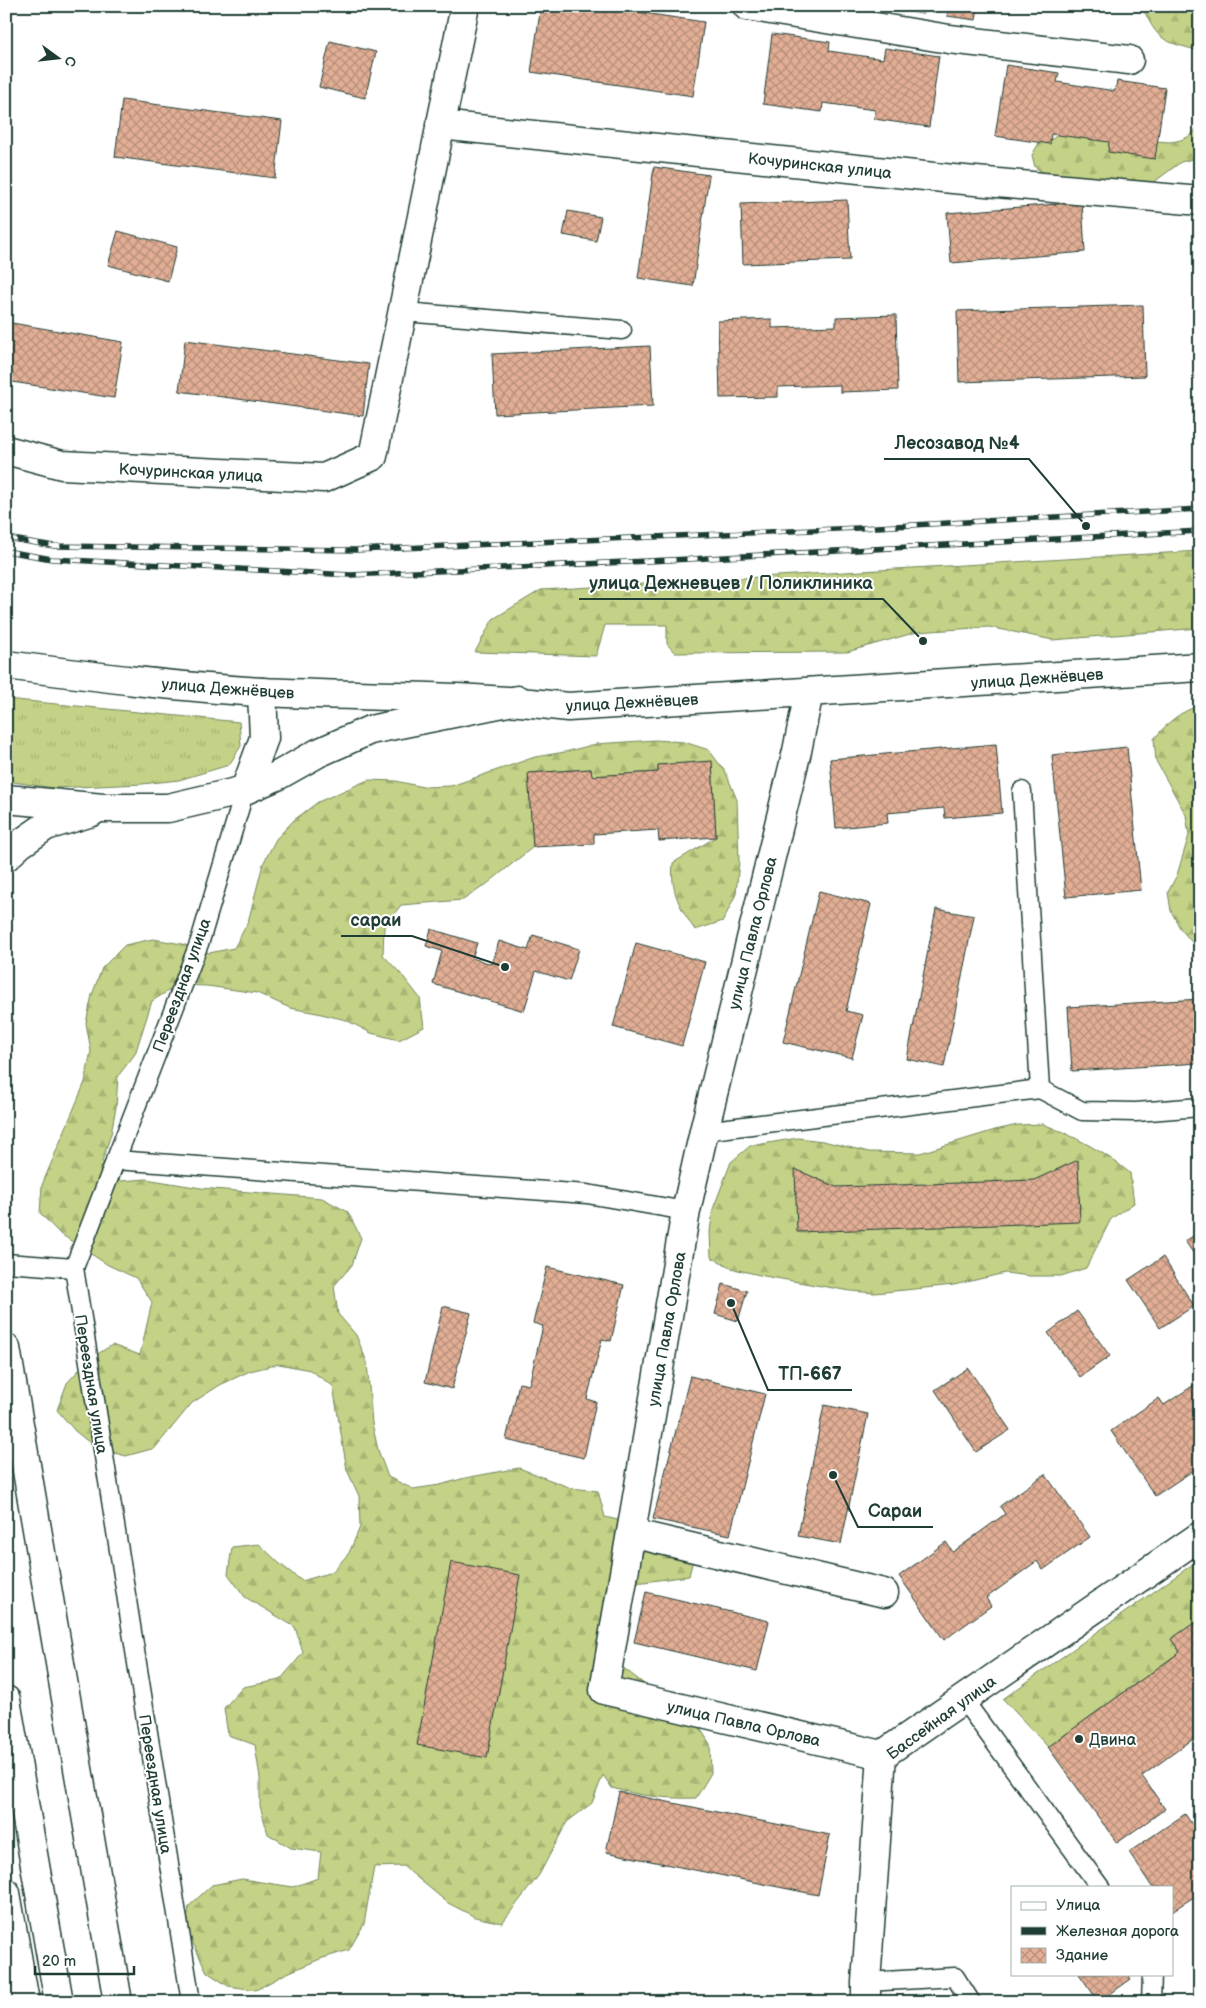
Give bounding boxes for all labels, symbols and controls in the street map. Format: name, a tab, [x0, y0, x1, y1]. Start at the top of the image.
north arrow	[32, 32, 82, 82]
text: С	[61, 54, 80, 68]
street label: Кочуринская улица	[747, 149, 893, 184]
callout: Лесозавод №4	[884, 426, 1029, 459]
text: Лесозавод №4	[893, 433, 1020, 454]
street label: Кочуринская улица	[118, 460, 264, 487]
callout: улица Дежневцев / Поликлиника	[579, 566, 883, 599]
text: улица Дежневцев / Поликлиника	[589, 573, 873, 594]
street label: улица Дежнёвцев	[970, 665, 1105, 694]
street label: улица Дежнёвцев	[161, 675, 295, 704]
street label: улица Дежнёвцев	[565, 691, 700, 716]
street label: улица Павла Орлова	[725, 854, 782, 1012]
callout: сараи	[341, 903, 412, 936]
text: сараи	[351, 910, 401, 931]
street label: Переездная улица	[149, 915, 216, 1055]
street label: улица Павла Орлова	[644, 1250, 691, 1408]
street label: Переездная улица	[70, 1313, 111, 1456]
callout: ТП-667	[768, 1357, 852, 1390]
text: ТП-667	[778, 1364, 842, 1385]
callout: Сараи	[858, 1494, 933, 1527]
text: Сараи	[868, 1501, 922, 1522]
street label: Бассейная улица	[884, 1672, 1001, 1764]
street label: улица Павла Орлова	[665, 1698, 823, 1751]
street label: Переездная улица	[134, 1713, 175, 1856]
place label: Двина	[1089, 1731, 1137, 1750]
marker: Двина	[1073, 1733, 1085, 1745]
legend	[1011, 1886, 1174, 1976]
text: Улица	[1056, 1896, 1101, 1915]
text: Железная дорога	[1056, 1922, 1179, 1941]
scale bar	[35, 1943, 134, 1975]
text: Здание	[1056, 1946, 1108, 1965]
text: 20 m	[42, 1952, 76, 1971]

